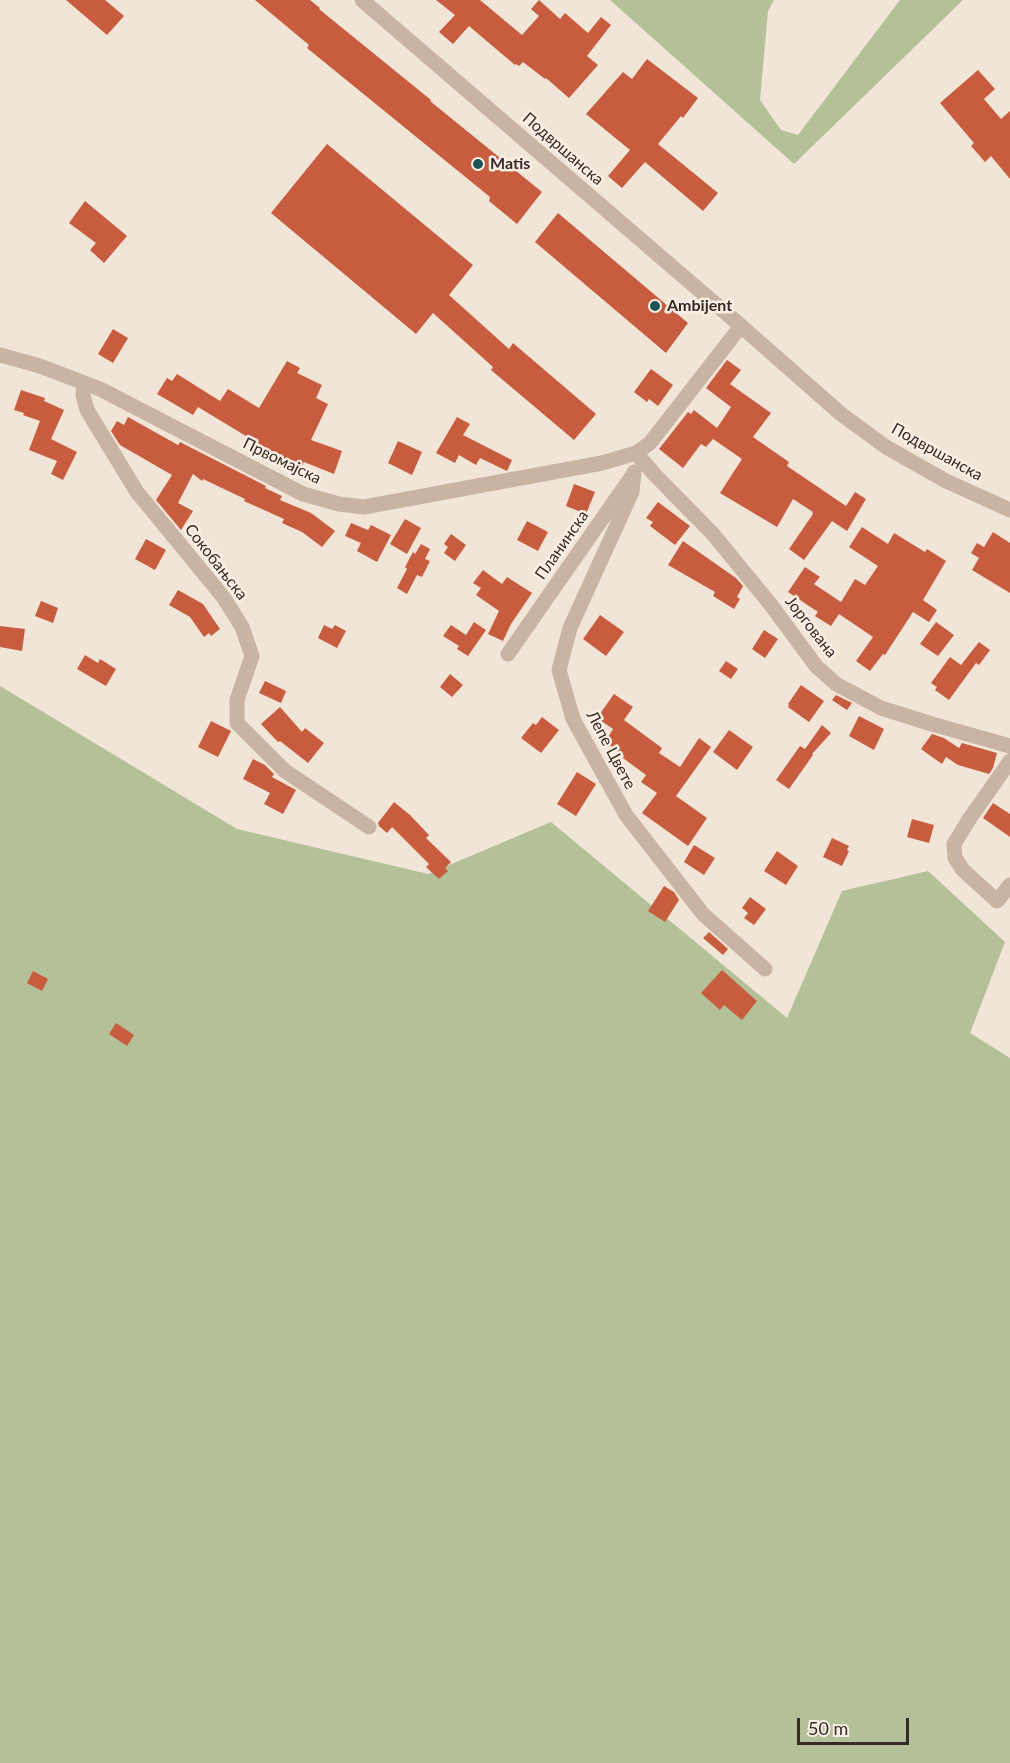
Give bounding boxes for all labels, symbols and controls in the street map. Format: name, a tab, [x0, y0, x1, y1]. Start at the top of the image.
street label: Подвршанска	[519, 109, 607, 189]
place label: Matis	[490, 154, 530, 174]
marker: Matis	[471, 157, 485, 171]
place label: Ambijent	[667, 296, 732, 316]
marker: Ambijent	[648, 299, 662, 313]
street label: Подвршанска	[888, 419, 986, 485]
street label: Првомајска	[240, 434, 324, 488]
street label: Планинска	[531, 507, 593, 583]
street label: Сокобањска	[180, 520, 252, 604]
street label: Јоргована	[781, 592, 841, 662]
street label: Лепе Цвете	[582, 707, 640, 793]
scale bar	[800, 1706, 912, 1744]
text: 50 m	[808, 1717, 848, 1739]

